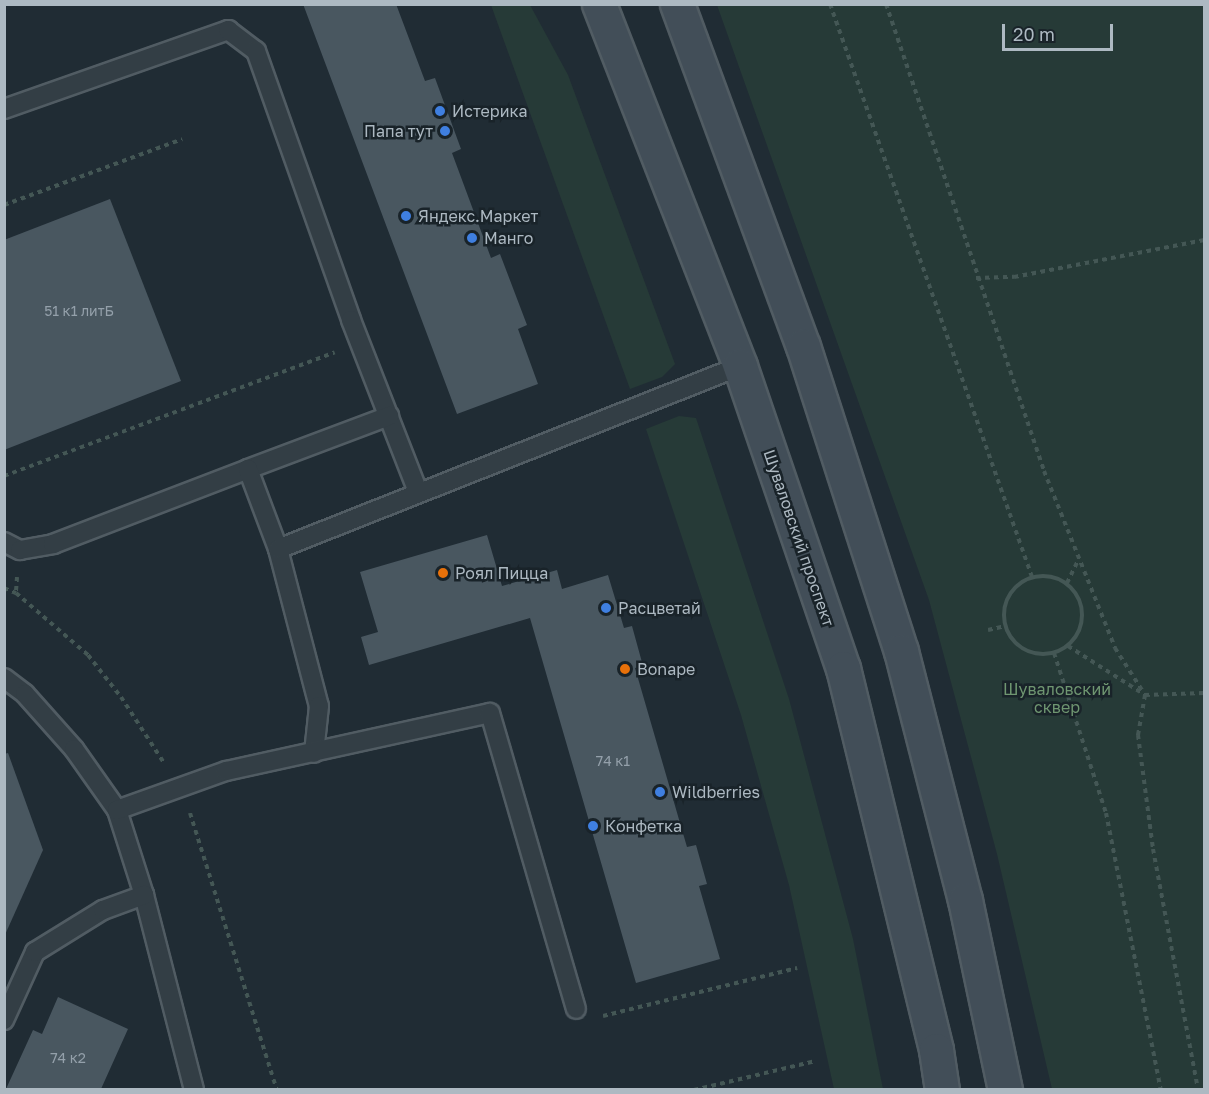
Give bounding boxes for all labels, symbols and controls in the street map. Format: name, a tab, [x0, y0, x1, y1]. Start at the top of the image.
scale bar	[1005, 12, 1116, 50]
text: 20 m	[1013, 23, 1055, 45]
place label: Истерика	[452, 101, 528, 121]
marker: Истерика	[433, 104, 447, 118]
place label: Папа тут	[364, 121, 433, 141]
marker: Папа тут	[438, 124, 452, 138]
place label: Яндекс.Маркет	[418, 206, 538, 226]
marker: Яндекс.Маркет	[399, 209, 413, 223]
place label: Манго	[484, 228, 533, 248]
marker: Манго	[465, 231, 479, 245]
house number: 51 к1 литБ	[44, 303, 114, 319]
street label: Шуваловский проспект	[760, 447, 838, 629]
place label: Роял Пицца	[455, 563, 548, 583]
marker: Роял Пицца	[436, 566, 450, 580]
place label: Расцветай	[618, 598, 701, 618]
marker: Расцветай	[599, 601, 613, 615]
place label: Bonape	[637, 659, 695, 679]
marker: Bonape	[618, 662, 632, 676]
park label: Шуваловский сквер	[1003, 679, 1111, 717]
house number: 74 к1	[596, 753, 630, 769]
place label: Wildberries	[672, 782, 760, 802]
marker: Wildberries	[653, 785, 667, 799]
place label: Конфетка	[605, 816, 682, 836]
marker: Конфетка	[586, 819, 600, 833]
house number: 74 к2	[50, 1050, 86, 1066]

